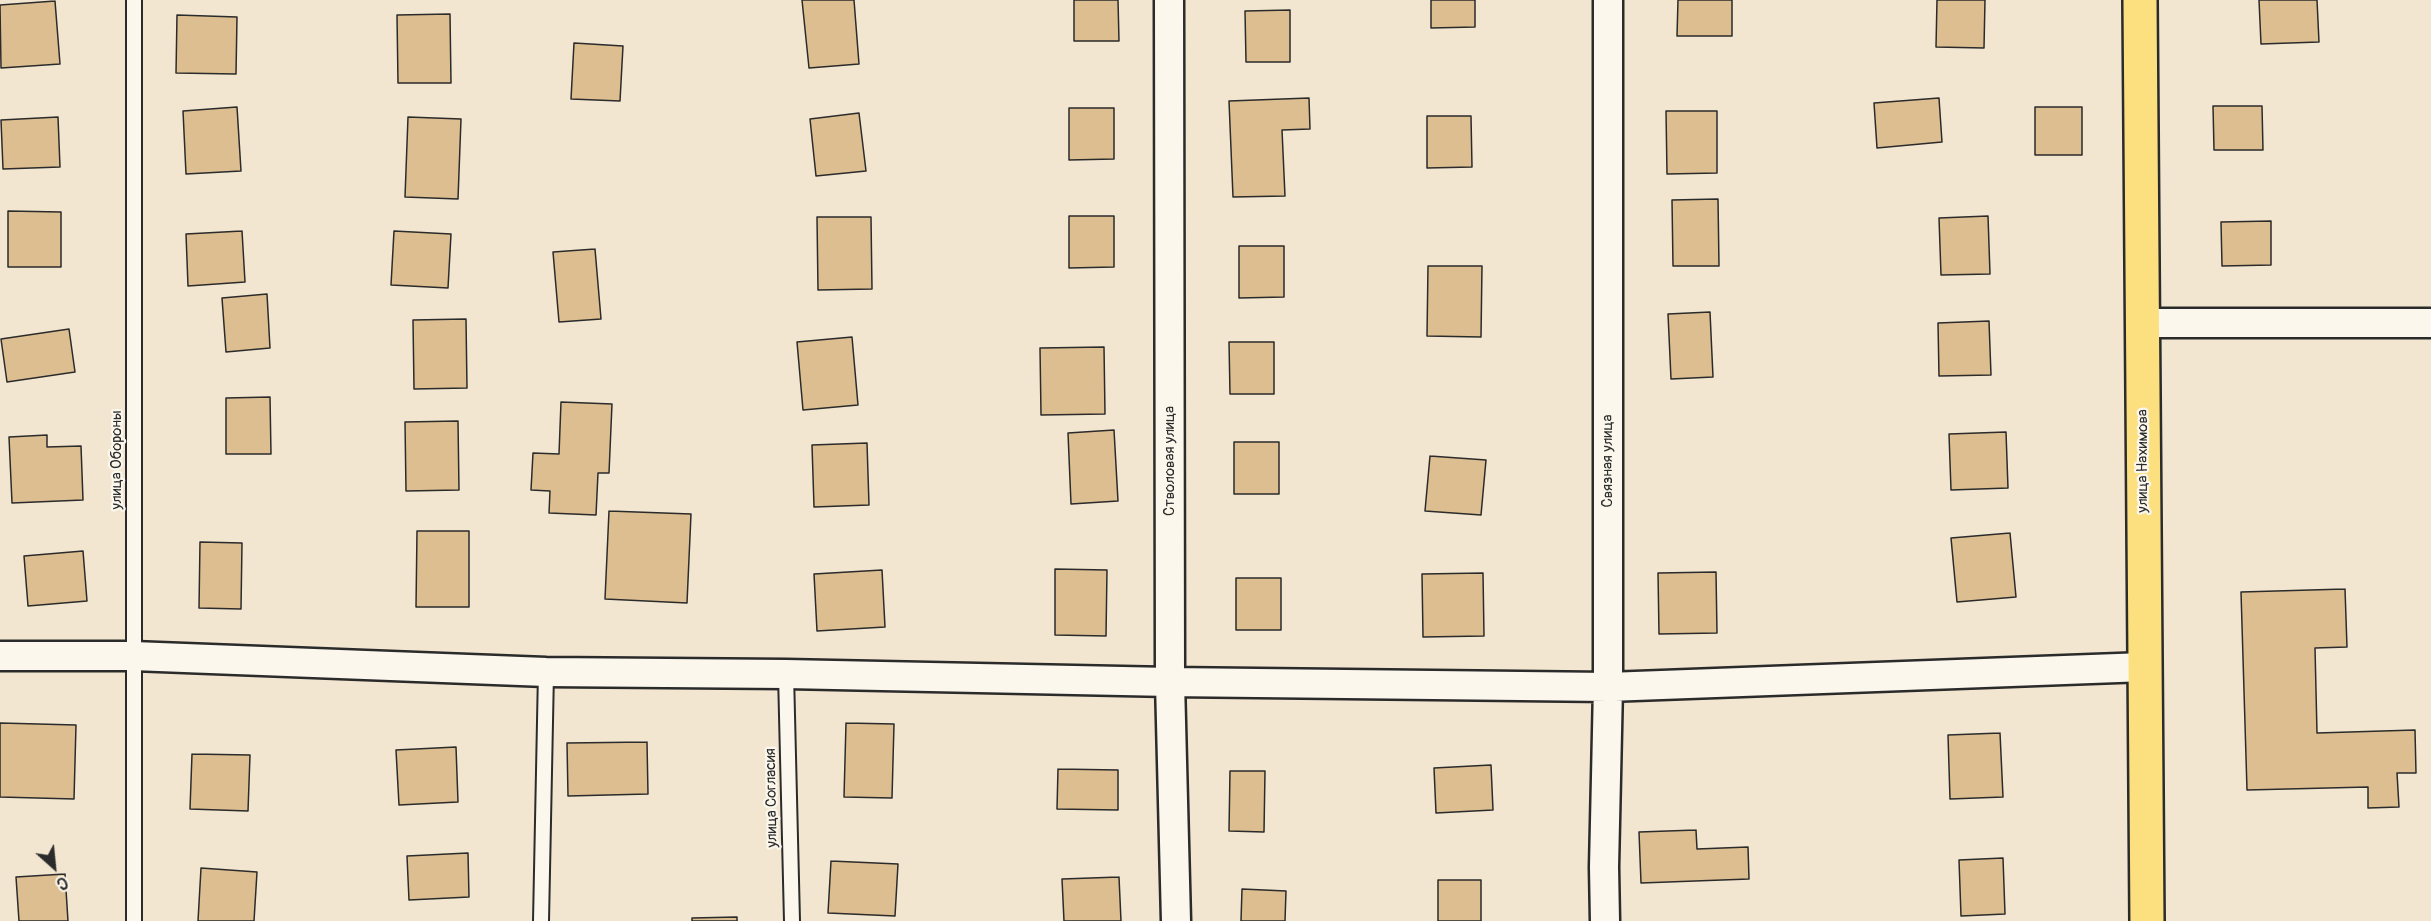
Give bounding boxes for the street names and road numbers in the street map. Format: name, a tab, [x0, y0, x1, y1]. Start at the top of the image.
street label: Стволовая улица	[1161, 406, 1179, 516]
street label: улица Нахимова	[2134, 409, 2152, 513]
street label: улица Обороны	[108, 410, 126, 510]
street label: Связная улица	[1599, 414, 1617, 508]
street label: улица Согласия	[762, 748, 782, 848]

